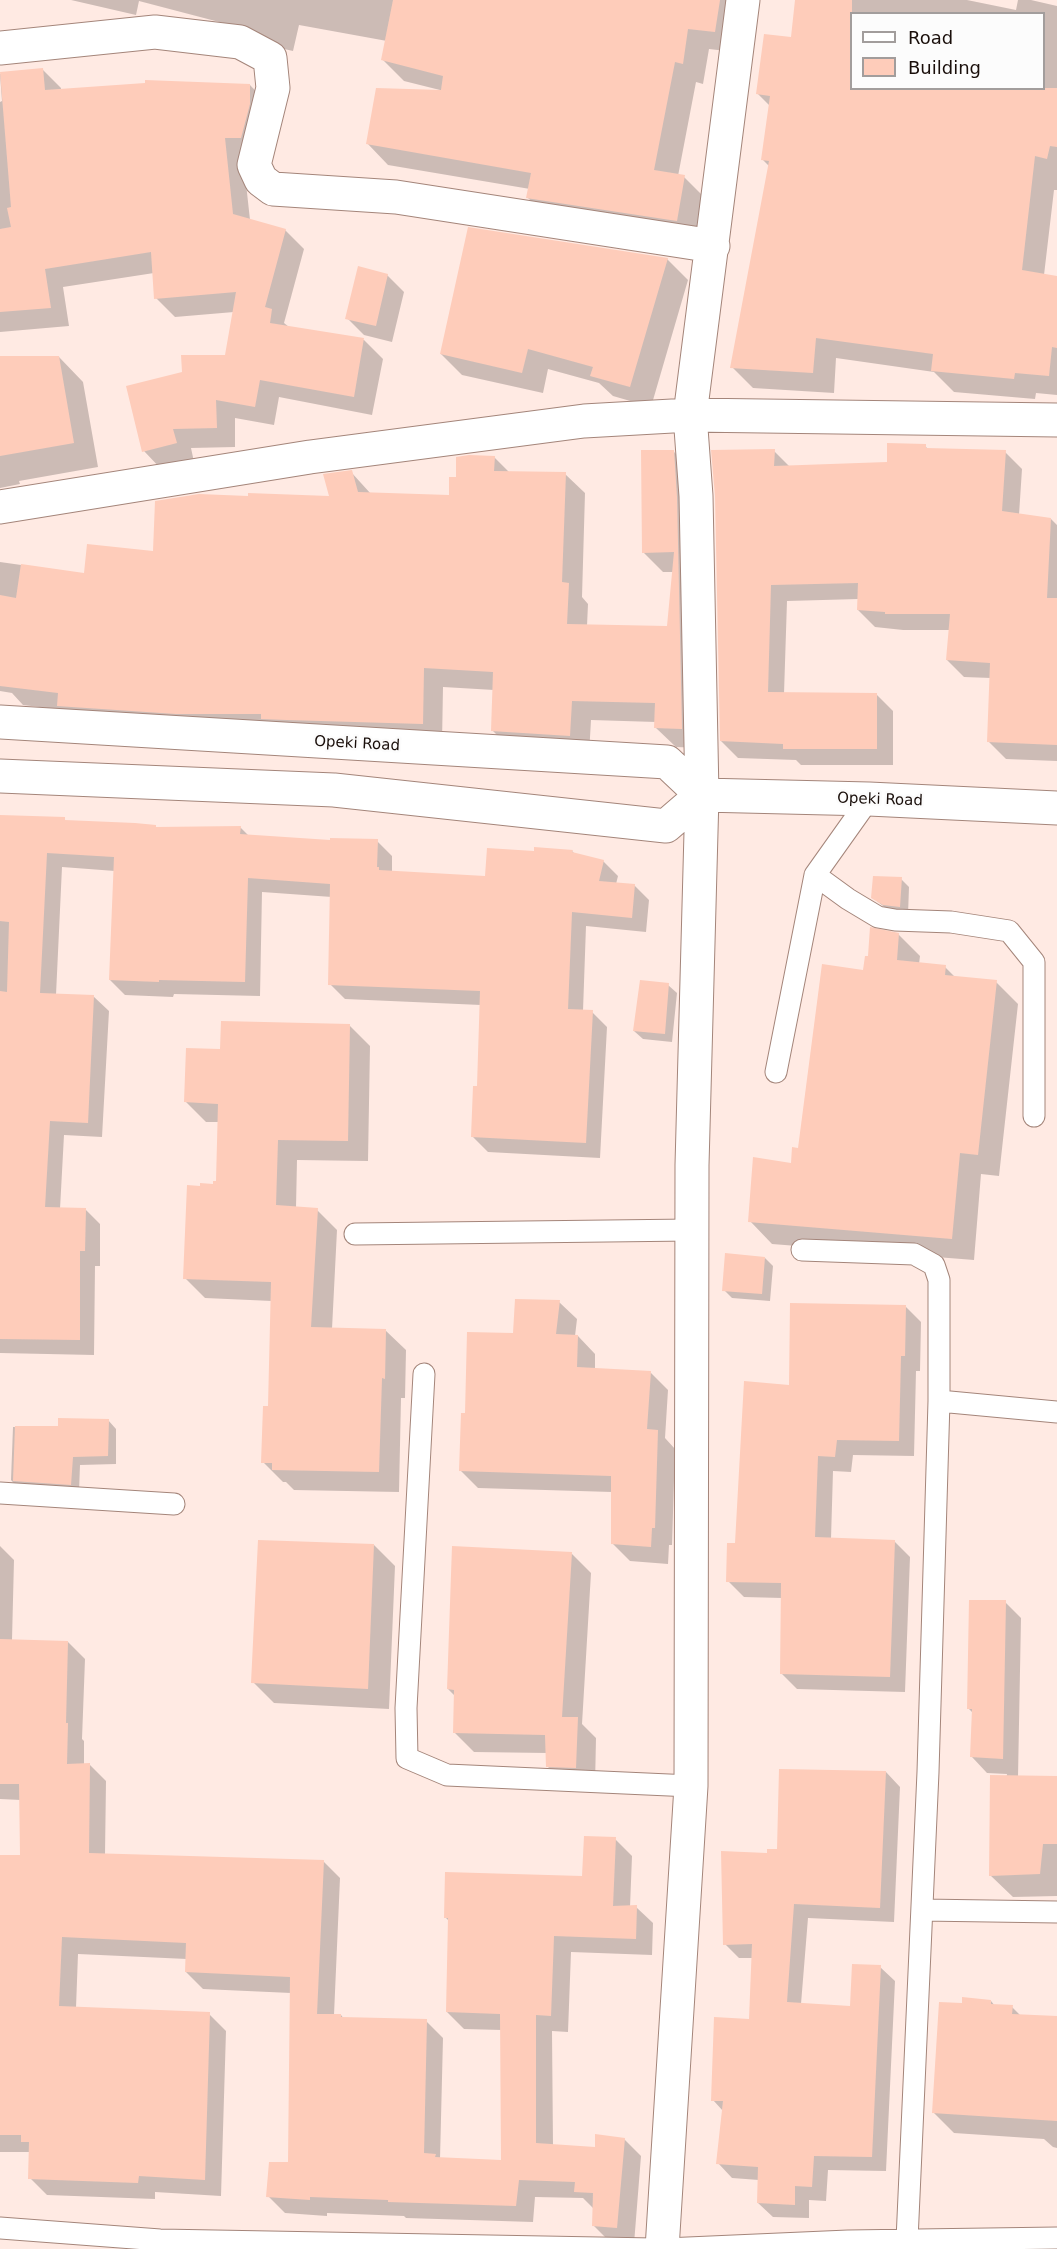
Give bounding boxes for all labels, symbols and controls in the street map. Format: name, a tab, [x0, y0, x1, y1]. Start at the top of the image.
legend	[850, 12, 1045, 90]
text: Road	[908, 27, 953, 48]
text: Building	[908, 57, 981, 78]
street label: Opeki Road	[314, 733, 400, 755]
street label: Opeki Road	[837, 790, 923, 810]

